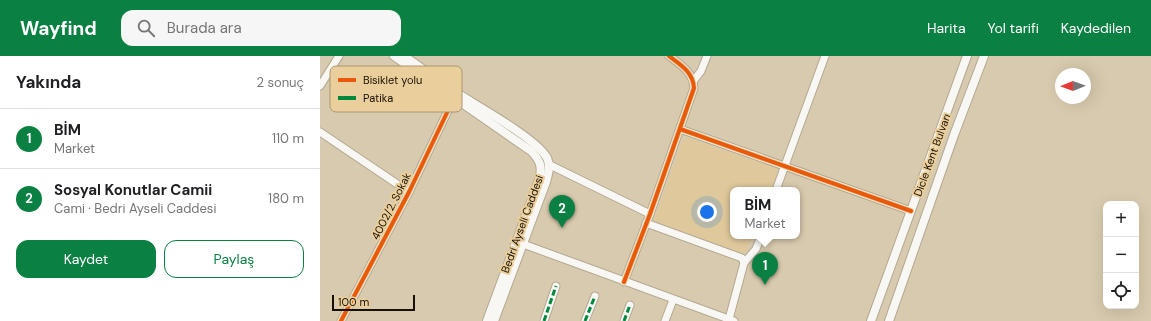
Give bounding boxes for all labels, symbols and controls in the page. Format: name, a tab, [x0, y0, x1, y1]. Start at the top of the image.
search box	[121, 10, 401, 46]
text: Wayfind	[20, 16, 97, 41]
icon: search	[135, 17, 157, 39]
text: Burada ara	[167, 18, 242, 38]
text: Harita	[927, 19, 966, 37]
text: Yol tarifi	[988, 19, 1039, 37]
text: Kaydedilen	[1061, 19, 1131, 37]
legend	[330, 66, 462, 112]
north arrow	[1055, 68, 1091, 104]
text: Yakında	[16, 71, 81, 93]
text: Bisiklet yolu	[363, 73, 422, 87]
text: 2 sonuç	[256, 74, 304, 91]
text: Patika	[363, 91, 393, 105]
street label: Dicle Kent Bulvarı	[911, 112, 953, 198]
text: BİM	[54, 120, 81, 140]
text: 1	[27, 130, 31, 147]
text: 110 m	[272, 130, 304, 147]
text: Market	[54, 140, 95, 157]
street label: 4002/2. Sokak	[368, 170, 414, 242]
street label: Bedri Ayseli Caddesi	[498, 173, 546, 275]
text: Sosyal Konutlar Camii	[54, 180, 212, 200]
popup	[730, 187, 800, 239]
text: 2	[25, 190, 33, 207]
text: 180 m	[268, 190, 304, 207]
pin: 2	[549, 195, 575, 228]
text: BİM	[744, 195, 771, 215]
text: Cami · Bedri Ayseli Caddesi	[54, 200, 216, 217]
map controls	[1103, 201, 1139, 309]
button: +	[1103, 201, 1139, 237]
your location	[697, 202, 717, 222]
text: Market	[744, 215, 786, 232]
button: −	[1103, 237, 1139, 273]
button: Kaydet	[16, 240, 156, 278]
button: Paylaş	[164, 240, 304, 278]
pin: 1	[752, 252, 778, 285]
button: locate	[1103, 273, 1139, 309]
scale bar	[332, 293, 415, 312]
text: 100 m	[338, 295, 369, 309]

